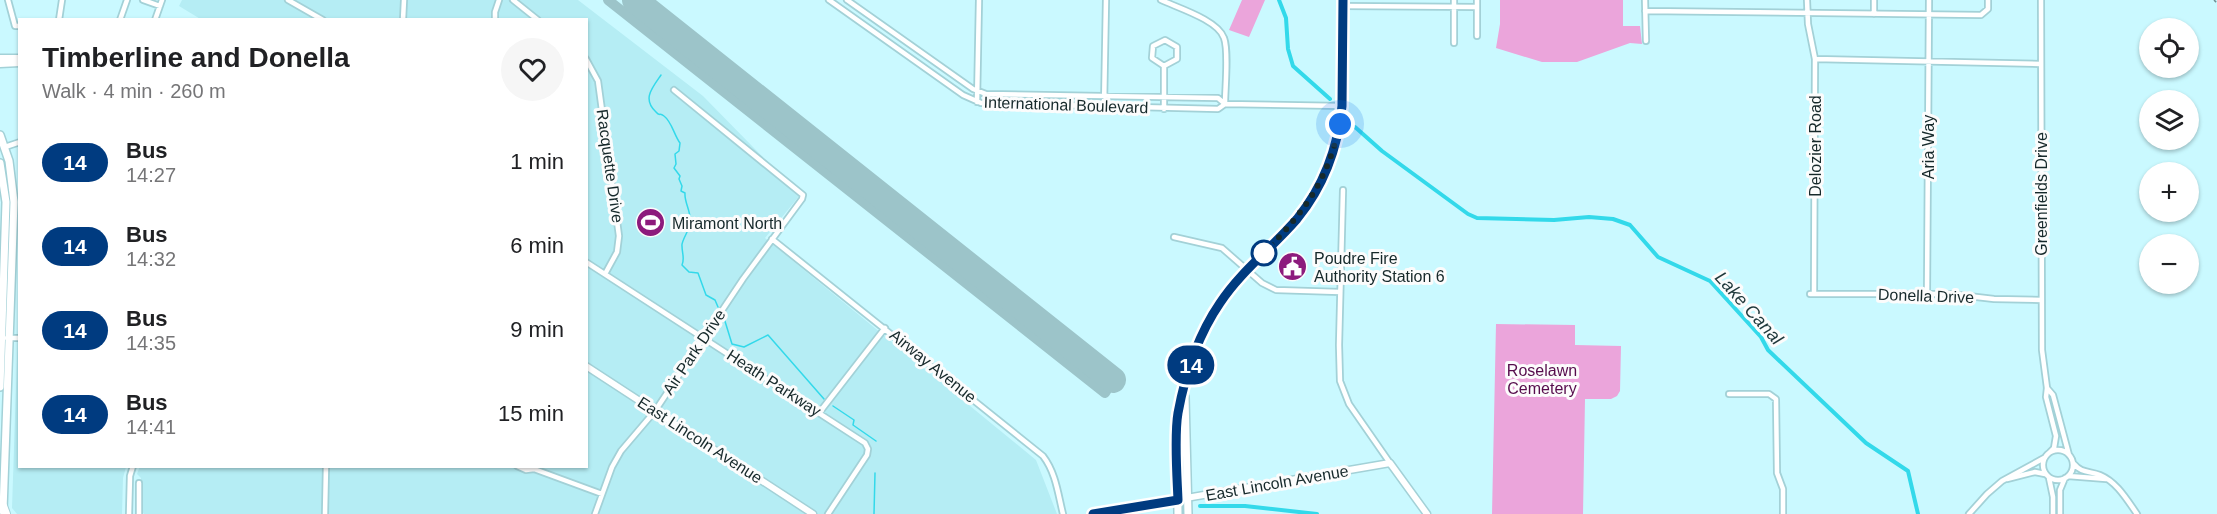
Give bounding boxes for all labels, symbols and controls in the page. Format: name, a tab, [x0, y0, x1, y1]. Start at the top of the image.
map controls	[2139, 18, 2199, 294]
button: locate	[2139, 18, 2199, 78]
button: heart	[501, 38, 564, 101]
text: Timberline and Donella	[42, 42, 350, 73]
text: Walk · 4 min · 260 m	[42, 80, 226, 102]
button: layers	[2139, 90, 2199, 150]
street label: International Boulevard	[983, 94, 1149, 116]
street label: Delozier Road	[1807, 95, 1824, 197]
street label: Racquette Drive	[594, 108, 626, 224]
your location	[1325, 109, 1355, 139]
street label: Aria Way	[1920, 115, 1937, 179]
street label: Greenfields Drive	[2033, 132, 2050, 256]
text: Bus	[126, 138, 168, 163]
text: 1 min	[510, 149, 564, 174]
text: 14	[63, 151, 87, 174]
button: +	[2139, 162, 2199, 222]
text: 14:27	[126, 164, 176, 186]
sports icon: Miramont North	[635, 207, 667, 239]
place label: Miramont North	[672, 215, 782, 232]
text: Bus	[126, 222, 168, 247]
text: 6 min	[510, 233, 564, 258]
button: −	[2139, 234, 2199, 294]
text: 14	[63, 235, 87, 258]
unlabelled marker	[1251, 240, 1277, 266]
text: 14:32	[126, 248, 176, 270]
place label: Poudre Fire Authority Station 6	[1314, 250, 1445, 285]
public building icon: Poudre Fire Authority Station 6	[1277, 251, 1309, 283]
water label: Lake Canal	[1711, 267, 1788, 349]
street label: Donella Drive	[1878, 286, 1974, 306]
text: Bus	[126, 306, 168, 331]
street label: Air Park Drive	[659, 306, 729, 398]
text: 9 min	[510, 317, 564, 342]
text: 14	[63, 319, 87, 342]
street label: Airway Avenue	[887, 326, 979, 406]
text: 14:35	[126, 332, 176, 354]
street label: Heath Parkway	[724, 346, 824, 420]
line badge: 14	[1164, 346, 1218, 385]
text: 14	[1179, 354, 1203, 377]
park label: Roselawn Cemetery	[1507, 362, 1577, 397]
text: Bus	[126, 390, 168, 415]
street label: East Lincoln Avenue	[635, 393, 765, 487]
text: 15 min	[498, 401, 564, 426]
text: 14	[63, 403, 87, 426]
text: 14:41	[126, 416, 176, 438]
street label: East Lincoln Avenue	[1204, 462, 1350, 504]

